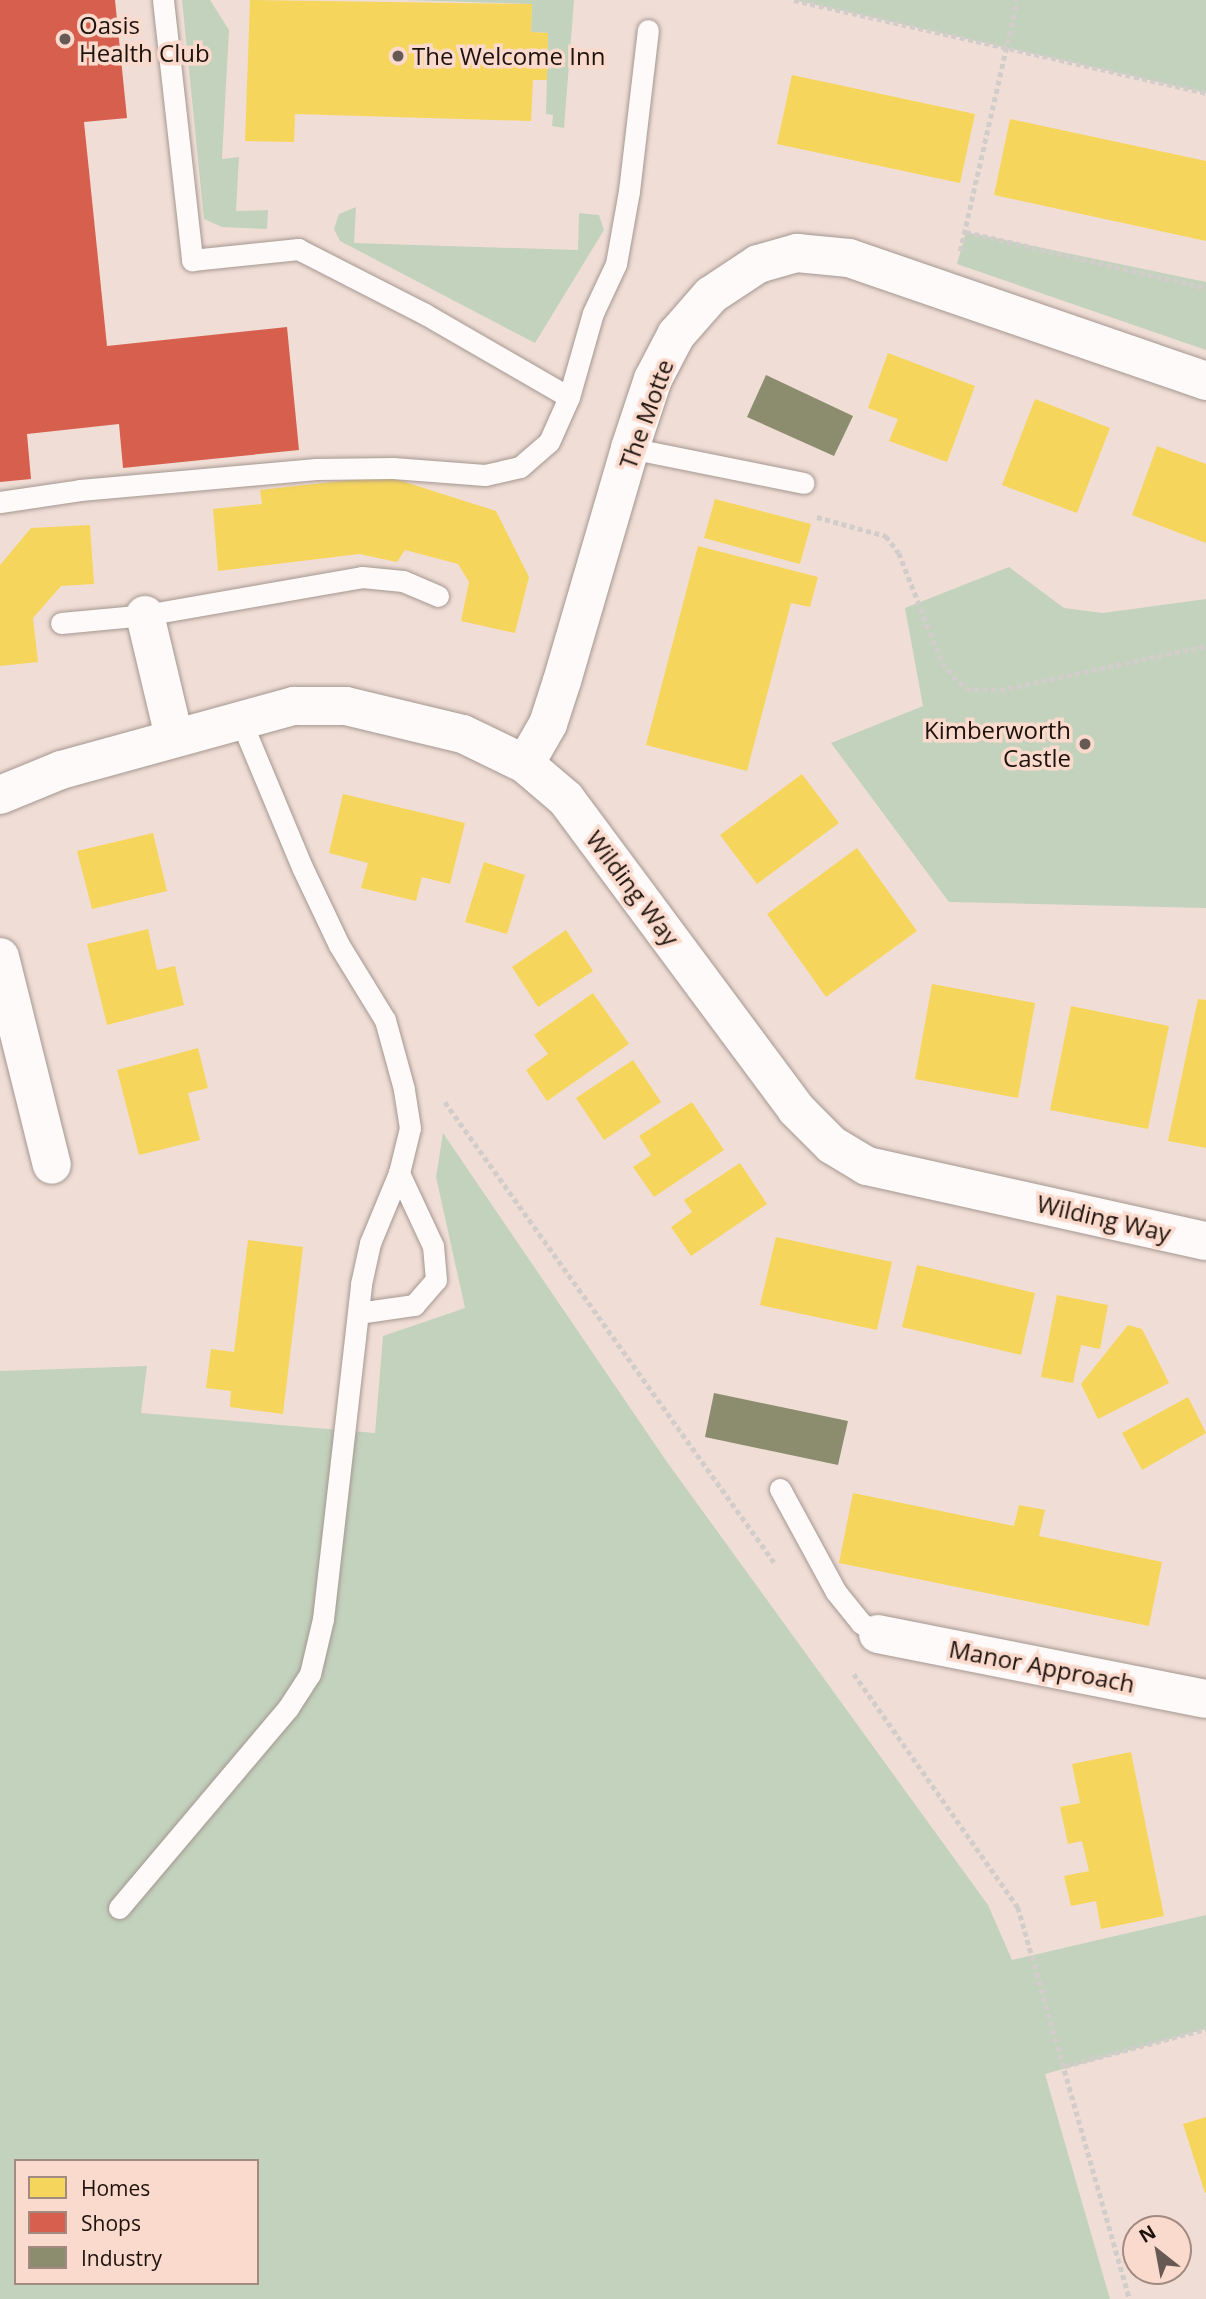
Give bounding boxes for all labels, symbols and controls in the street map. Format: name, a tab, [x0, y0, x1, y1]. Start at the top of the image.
place label: Oasis Health Club	[79, 11, 210, 67]
marker: Oasis Health Club	[57, 31, 73, 47]
place label: The Welcome Inn	[412, 42, 605, 70]
marker: The Welcome Inn	[390, 48, 406, 64]
street label: The Motte	[613, 355, 679, 473]
place label: Kimberworth Castle	[924, 716, 1071, 772]
marker: Kimberworth Castle	[1077, 736, 1093, 752]
street label: Wilding Way	[580, 825, 686, 951]
street label: Wilding Way	[1034, 1189, 1174, 1247]
street label: Manor Approach	[947, 1634, 1137, 1698]
legend	[14, 2159, 259, 2285]
text: Homes	[81, 2174, 150, 2202]
text: Shops	[81, 2209, 141, 2237]
north arrow	[1122, 2215, 1192, 2285]
text: N	[1134, 2219, 1161, 2249]
text: Industry	[81, 2244, 162, 2272]

